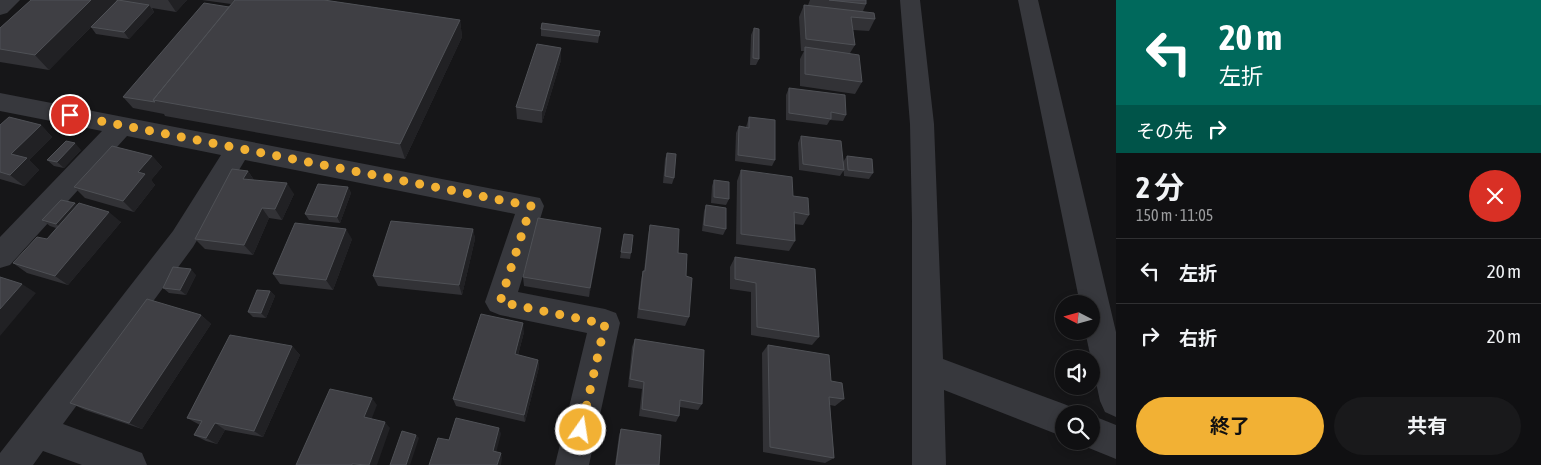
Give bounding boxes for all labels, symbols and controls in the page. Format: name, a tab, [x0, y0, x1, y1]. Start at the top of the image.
text: 20 m	[1219, 17, 1282, 57]
icon: left	[1136, 20, 1201, 85]
text: 左折	[1219, 63, 1263, 89]
pin	[49, 94, 91, 136]
icon: arrive	[56, 101, 84, 129]
icon: right	[1203, 115, 1231, 143]
text: その先	[1136, 120, 1193, 142]
text: 2 分	[1136, 170, 1184, 204]
button: close	[1469, 170, 1521, 222]
text: 150 m · 11:05	[1136, 206, 1213, 224]
icon: left	[1136, 257, 1164, 285]
text: 20 m	[1487, 260, 1521, 282]
text: 左折	[1179, 262, 1217, 284]
north arrow	[1055, 295, 1100, 340]
map controls	[1055, 295, 1100, 450]
icon: right	[1136, 322, 1164, 350]
text: 20 m	[1487, 325, 1521, 347]
text: 右折	[1179, 327, 1217, 349]
button: sound	[1055, 350, 1100, 395]
button: 終了	[1136, 397, 1324, 455]
button: 共有	[1334, 397, 1521, 455]
position arrow	[554, 403, 606, 455]
button: search	[1055, 405, 1100, 450]

